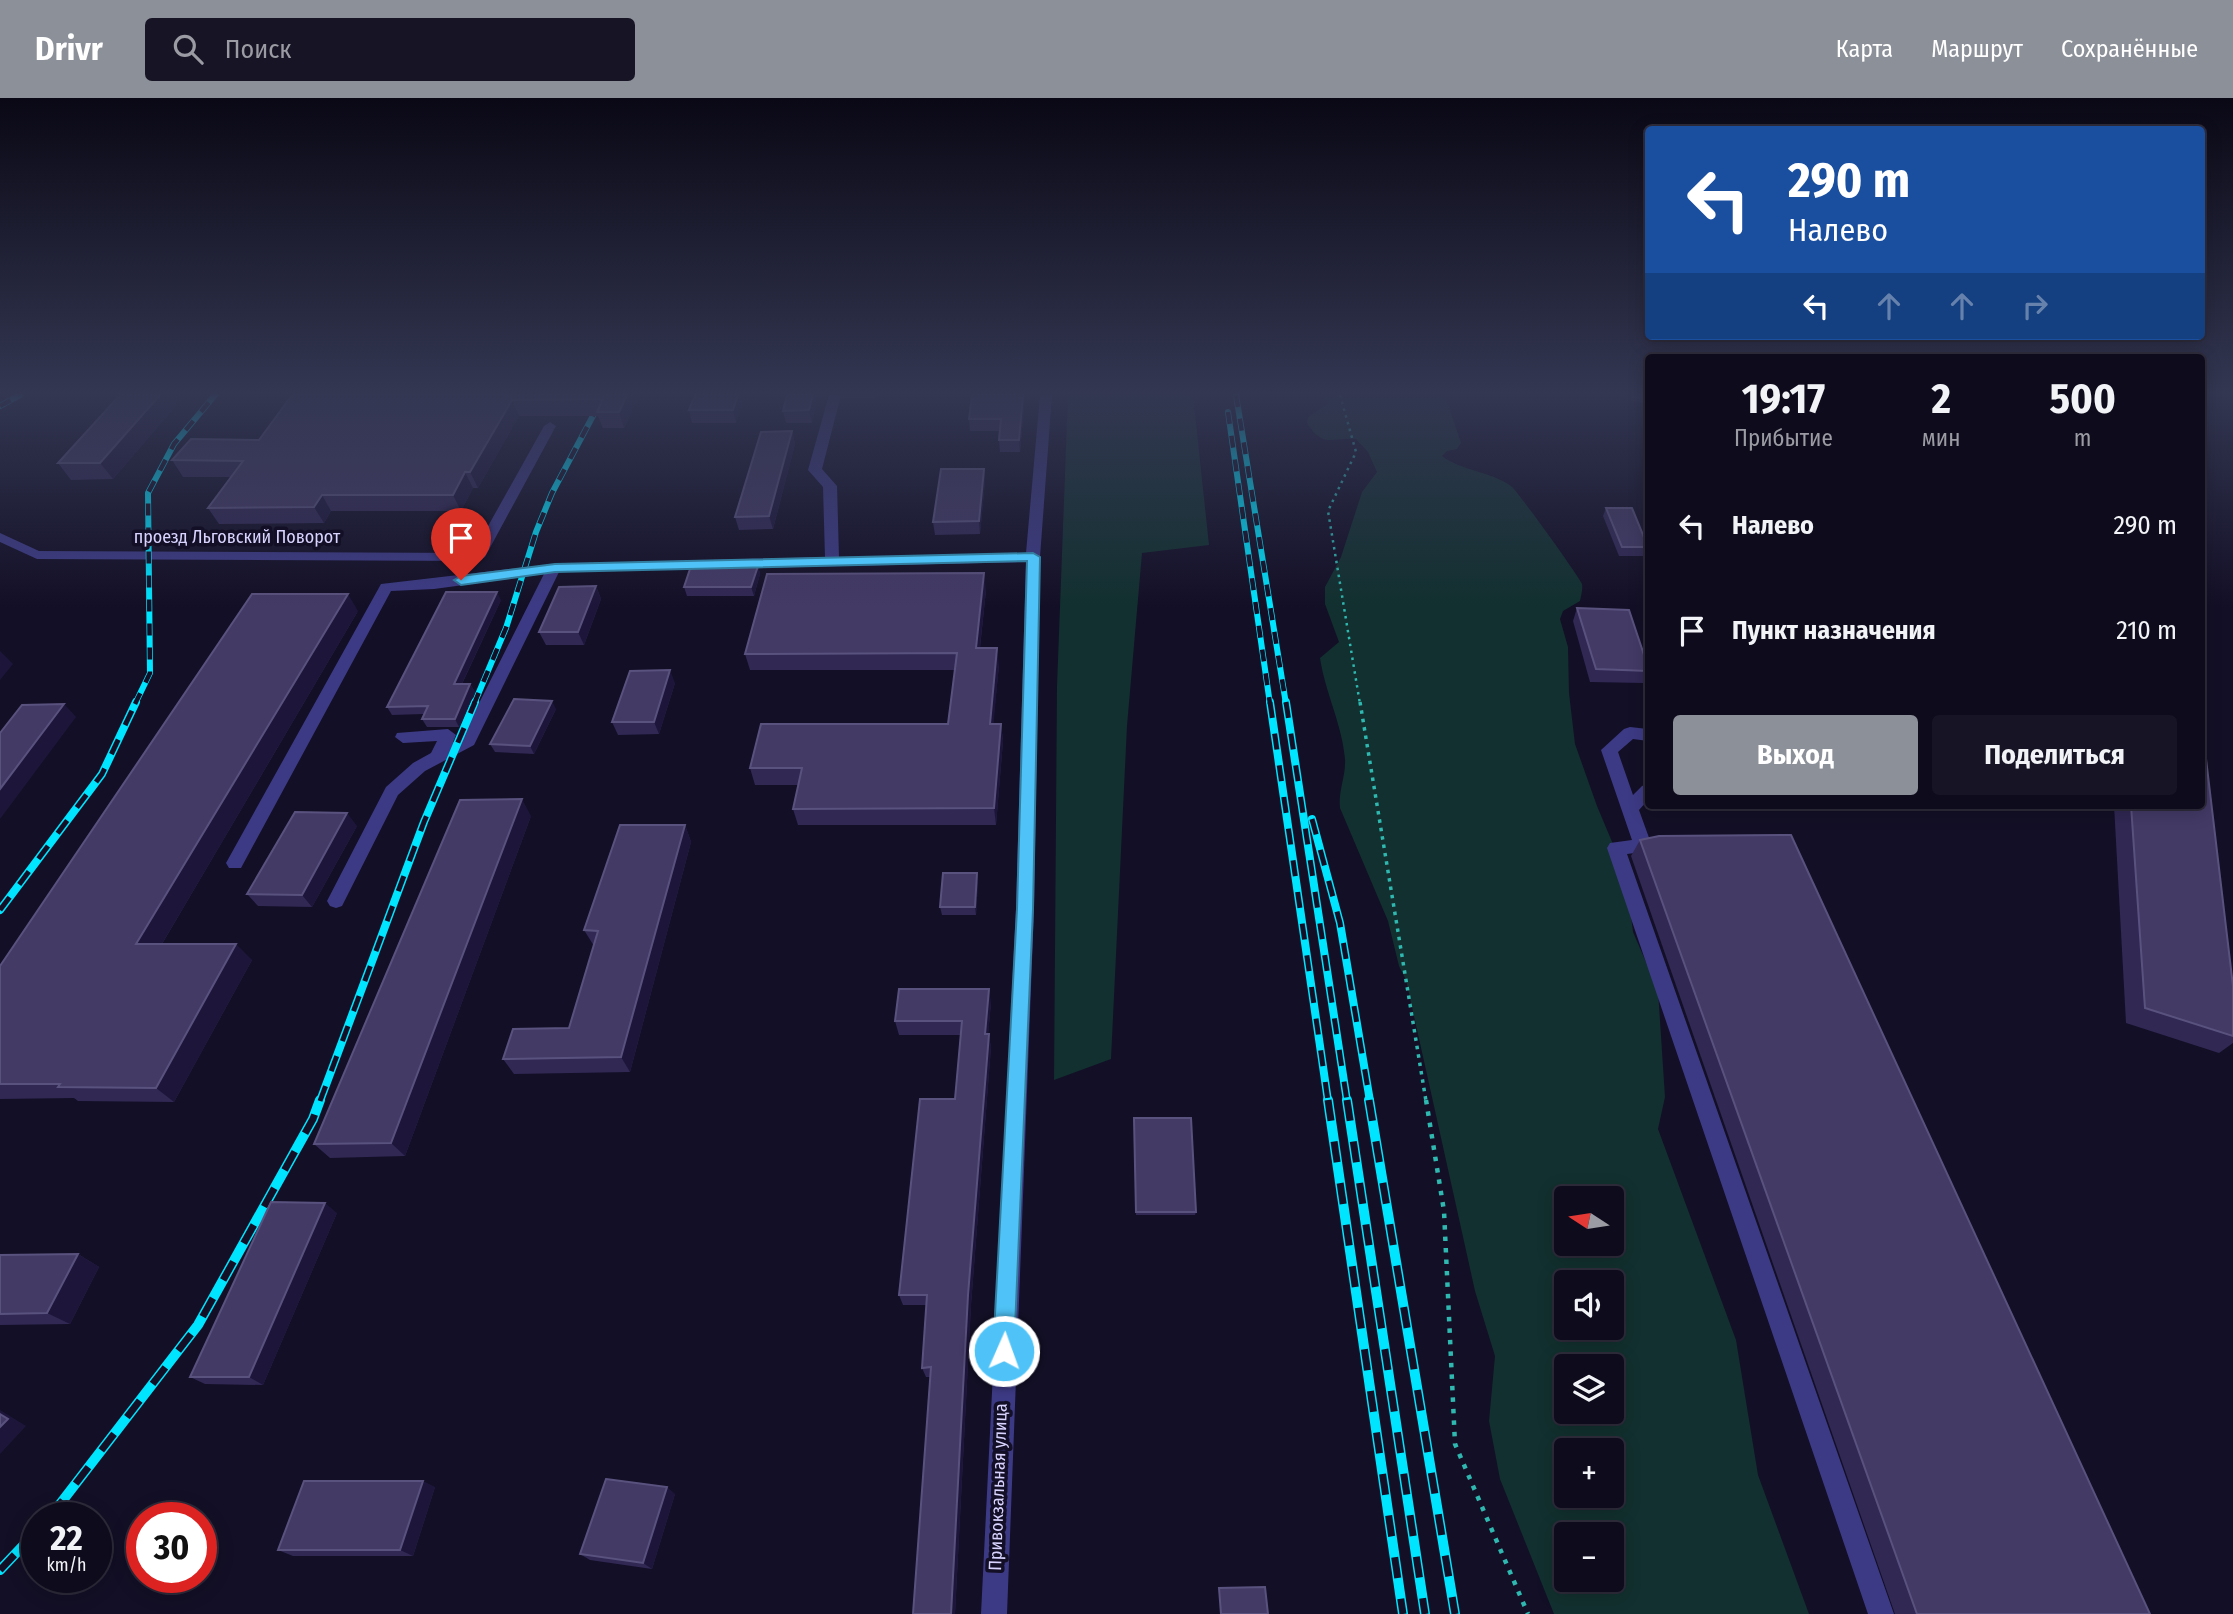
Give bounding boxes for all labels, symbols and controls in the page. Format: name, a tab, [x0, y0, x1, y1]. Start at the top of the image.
search box	[145, 18, 635, 81]
text: Drivr	[35, 29, 103, 69]
icon: search	[169, 30, 207, 68]
text: Поиск	[225, 34, 292, 65]
text: Карта	[1836, 35, 1893, 63]
text: Маршрут	[1931, 35, 2023, 63]
text: Сохранённые	[2061, 35, 2198, 63]
text: 290 m	[1788, 151, 1910, 210]
icon: left	[1673, 154, 1764, 245]
text: Налево	[1788, 211, 1888, 249]
icon: left	[1797, 287, 1835, 325]
icon: ahead	[1870, 287, 1908, 325]
icon: ahead	[1943, 287, 1981, 325]
icon: right	[2016, 287, 2054, 325]
text: 19:17	[1742, 374, 1825, 424]
text: 2	[1931, 374, 1951, 424]
text: 500	[2049, 374, 2116, 424]
text: Прибытие	[1734, 424, 1833, 452]
text: мин	[1922, 424, 1960, 452]
text: m	[2074, 424, 2092, 452]
icon: left	[1673, 507, 1711, 545]
pin	[431, 508, 491, 580]
text: Налево	[1732, 510, 1814, 541]
text: 290 m	[2113, 510, 2177, 541]
icon: arrive	[442, 519, 480, 557]
street label: проезд Льговский Поворот	[134, 526, 341, 548]
icon: arrive	[1673, 612, 1711, 650]
text: Пункт назначения	[1732, 615, 1936, 646]
text: 210 m	[2116, 615, 2177, 646]
button: Выход	[1673, 715, 1918, 795]
button: Поделиться	[1932, 715, 2177, 795]
north arrow	[1554, 1186, 1624, 1256]
map controls	[1554, 1186, 1624, 1592]
button: sound	[1554, 1270, 1624, 1340]
position arrow	[967, 1314, 1041, 1388]
button: layers	[1554, 1354, 1624, 1424]
street label: Привокзальная улица	[984, 1403, 1012, 1571]
button: +	[1554, 1438, 1624, 1508]
speed limit sign: 30	[126, 1502, 217, 1593]
text: 22	[50, 1517, 83, 1559]
button: −	[1554, 1522, 1624, 1592]
text: km/h	[46, 1554, 87, 1576]

